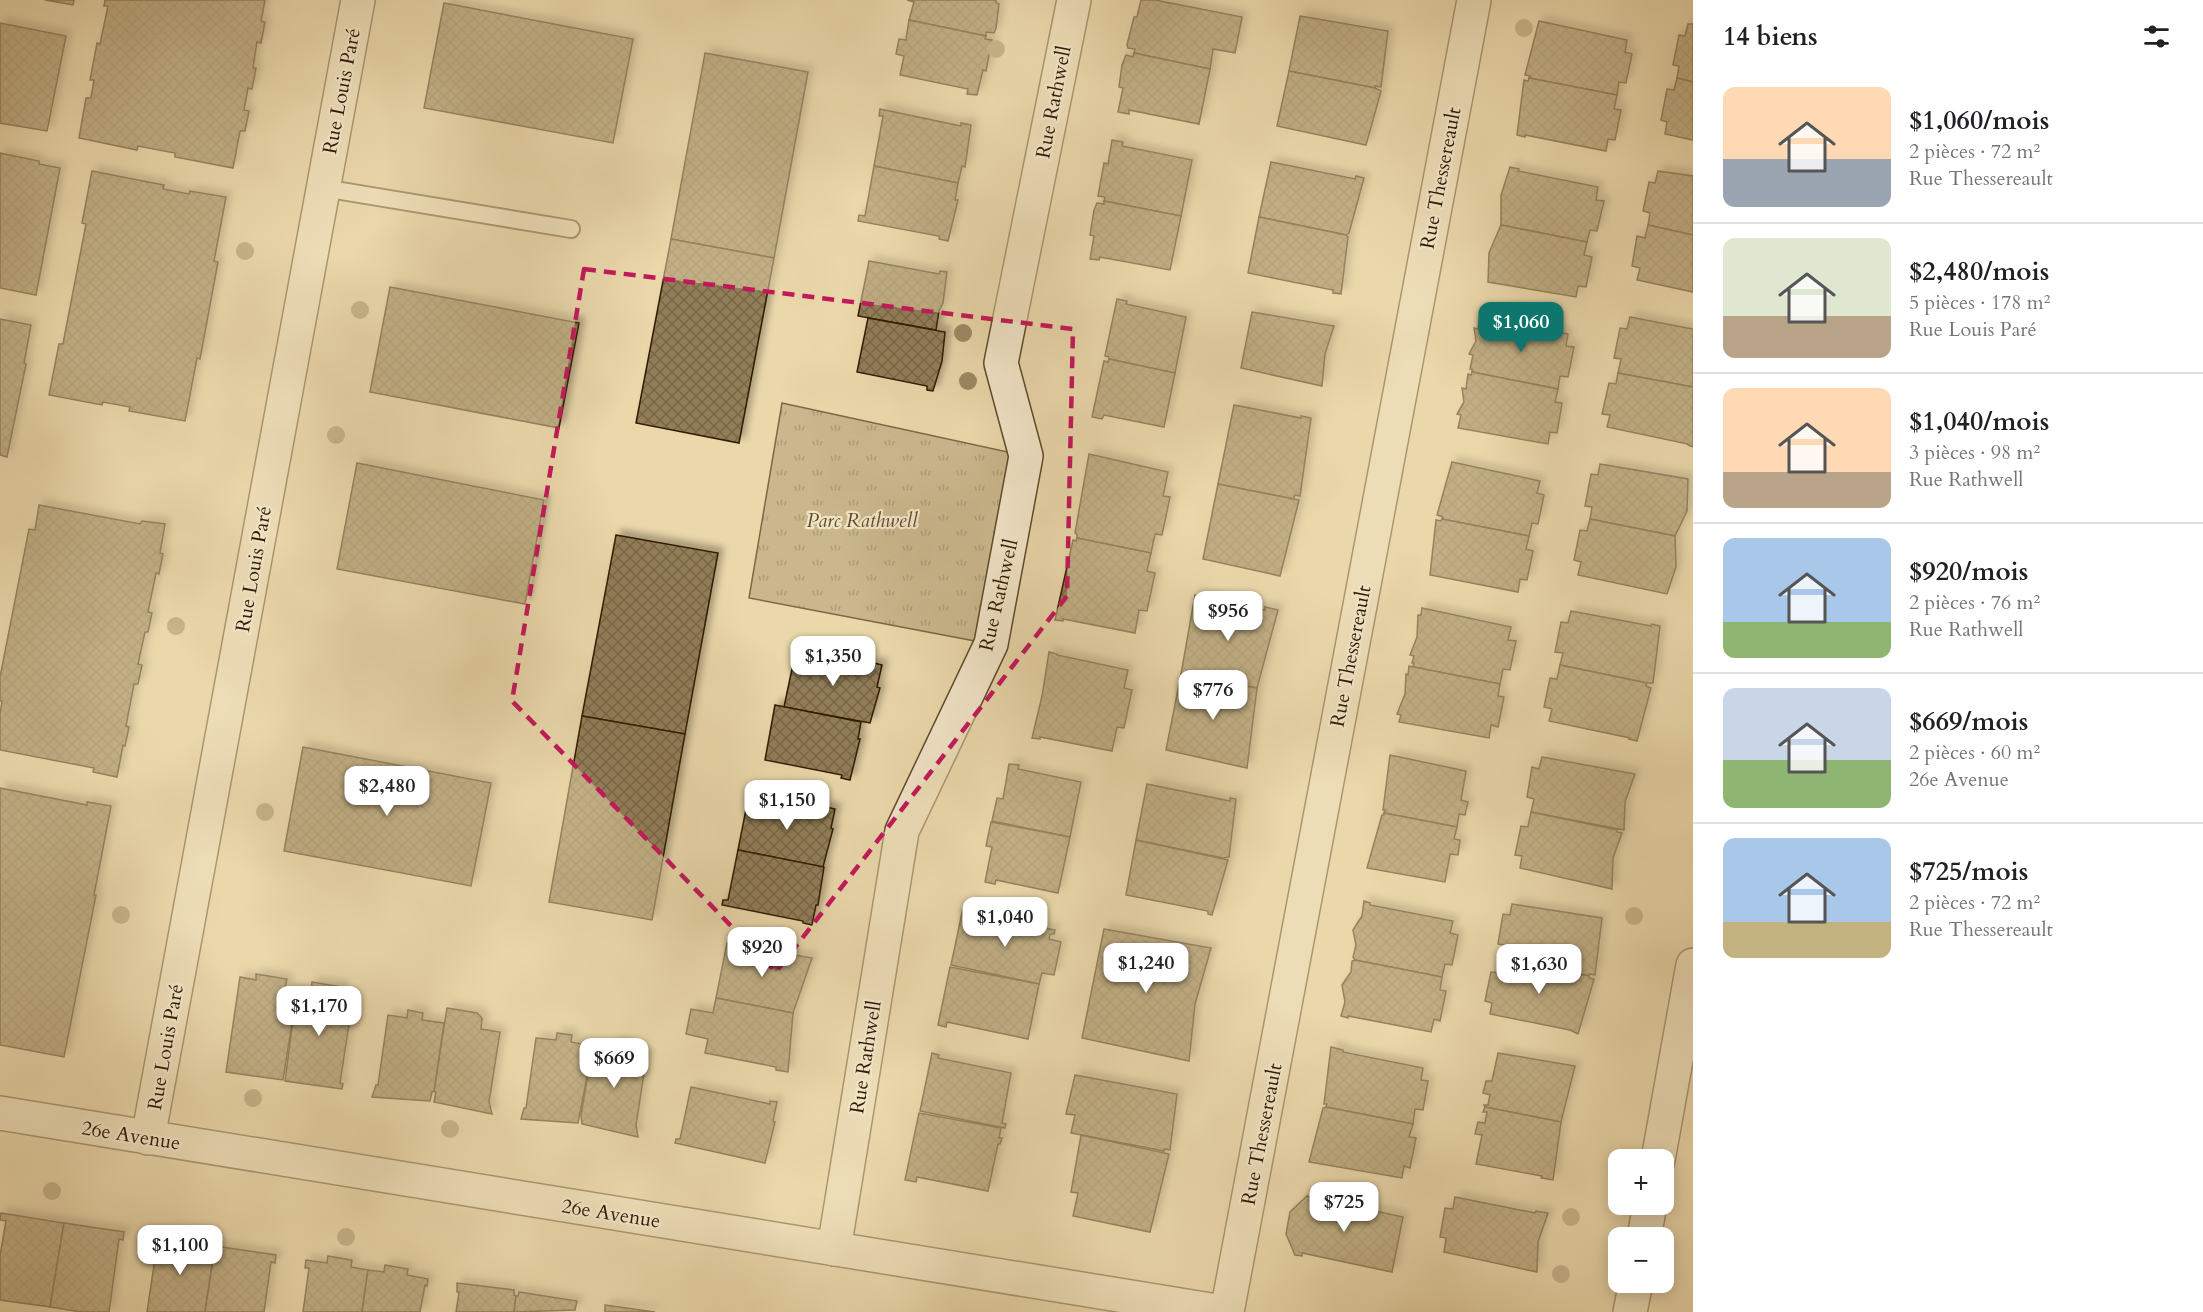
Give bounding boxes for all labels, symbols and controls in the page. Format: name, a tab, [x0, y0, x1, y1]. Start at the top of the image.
text: 14 biens	[1723, 19, 1818, 54]
icon: filters	[2140, 20, 2173, 53]
street label: Rue Louis Paré	[316, 26, 367, 156]
street label: Rue Rathwell	[1029, 43, 1078, 161]
text: $1,060/mois	[1909, 103, 2049, 138]
street label: Rue Thessereault	[1414, 104, 1468, 251]
icon: home	[1771, 111, 1843, 183]
text: 2 pièces · 72 m²	[1909, 138, 2040, 165]
text: Rue Thessereault	[1909, 165, 2053, 192]
text: $2,480/mois	[1909, 254, 2049, 289]
icon: home	[1771, 262, 1843, 334]
text: 5 pièces · 178 m²	[1909, 289, 2050, 316]
pin: $1,060	[1472, 302, 1570, 353]
text: $1,060	[1492, 308, 1550, 335]
text: Rue Louis Paré	[1909, 316, 2037, 343]
text: $1,040/mois	[1909, 404, 2049, 439]
icon: home	[1771, 412, 1843, 484]
text: 3 pièces · 98 m²	[1909, 439, 2040, 466]
text: Rue Rathwell	[1909, 466, 2023, 493]
street label: Rue Louis Paré	[229, 504, 278, 634]
park label: Parc Rathwell	[806, 507, 918, 534]
street label: Rue Rathwell	[972, 536, 1025, 654]
text: $920/mois	[1909, 554, 2028, 589]
icon: home	[1771, 562, 1843, 634]
street label: Rue Thessereault	[1324, 582, 1378, 729]
text: 2 pièces · 76 m²	[1909, 589, 2040, 616]
pin: $956	[1192, 591, 1264, 642]
text: $956	[1208, 597, 1248, 624]
text: Rue Rathwell	[1909, 616, 2023, 643]
pin: $1,350	[784, 636, 882, 687]
text: $1,350	[804, 642, 862, 669]
pin: $776	[1177, 670, 1249, 721]
text: $776	[1193, 676, 1233, 703]
text: $669/mois	[1909, 704, 2028, 739]
icon: home	[1771, 712, 1843, 784]
text: 2 pièces · 60 m²	[1909, 739, 2040, 766]
pin: $2,480	[338, 766, 436, 817]
text: 26e Avenue	[1909, 766, 2009, 793]
text: $2,480	[358, 772, 416, 799]
pin: $1,150	[738, 780, 836, 831]
text: $1,150	[758, 786, 816, 813]
text: $725/mois	[1909, 854, 2028, 889]
icon: home	[1771, 862, 1843, 934]
text: 2 pièces · 72 m²	[1909, 889, 2040, 916]
pin: $1,040	[956, 897, 1054, 948]
text: $1,040	[976, 903, 1034, 930]
text: Rue Thessereault	[1909, 916, 2053, 943]
pin: $920	[726, 927, 798, 978]
text: $920	[742, 933, 782, 960]
pin: $1,240	[1097, 943, 1195, 994]
pin: $1,630	[1490, 944, 1588, 995]
text: $1,240	[1117, 949, 1175, 976]
text: $1,630	[1510, 950, 1568, 977]
street label: Rue Louis Paré	[141, 982, 190, 1112]
pin: $1,170	[270, 986, 368, 1037]
text: $1,170	[290, 992, 348, 1019]
street label: Rue Rathwell	[843, 998, 888, 1116]
pin: $669	[578, 1038, 650, 1089]
text: $669	[594, 1044, 634, 1071]
street label: Rue Thessereault	[1235, 1060, 1289, 1207]
street label: 26e Avenue	[80, 1114, 182, 1157]
map controls	[1608, 1149, 1674, 1293]
button: +	[1608, 1149, 1674, 1215]
pin: $725	[1308, 1182, 1380, 1233]
text: $725	[1324, 1188, 1364, 1215]
street label: 26e Avenue	[560, 1192, 662, 1235]
pin: $1,100	[131, 1225, 229, 1276]
button: −	[1608, 1227, 1674, 1293]
text: $1,100	[151, 1231, 209, 1258]

